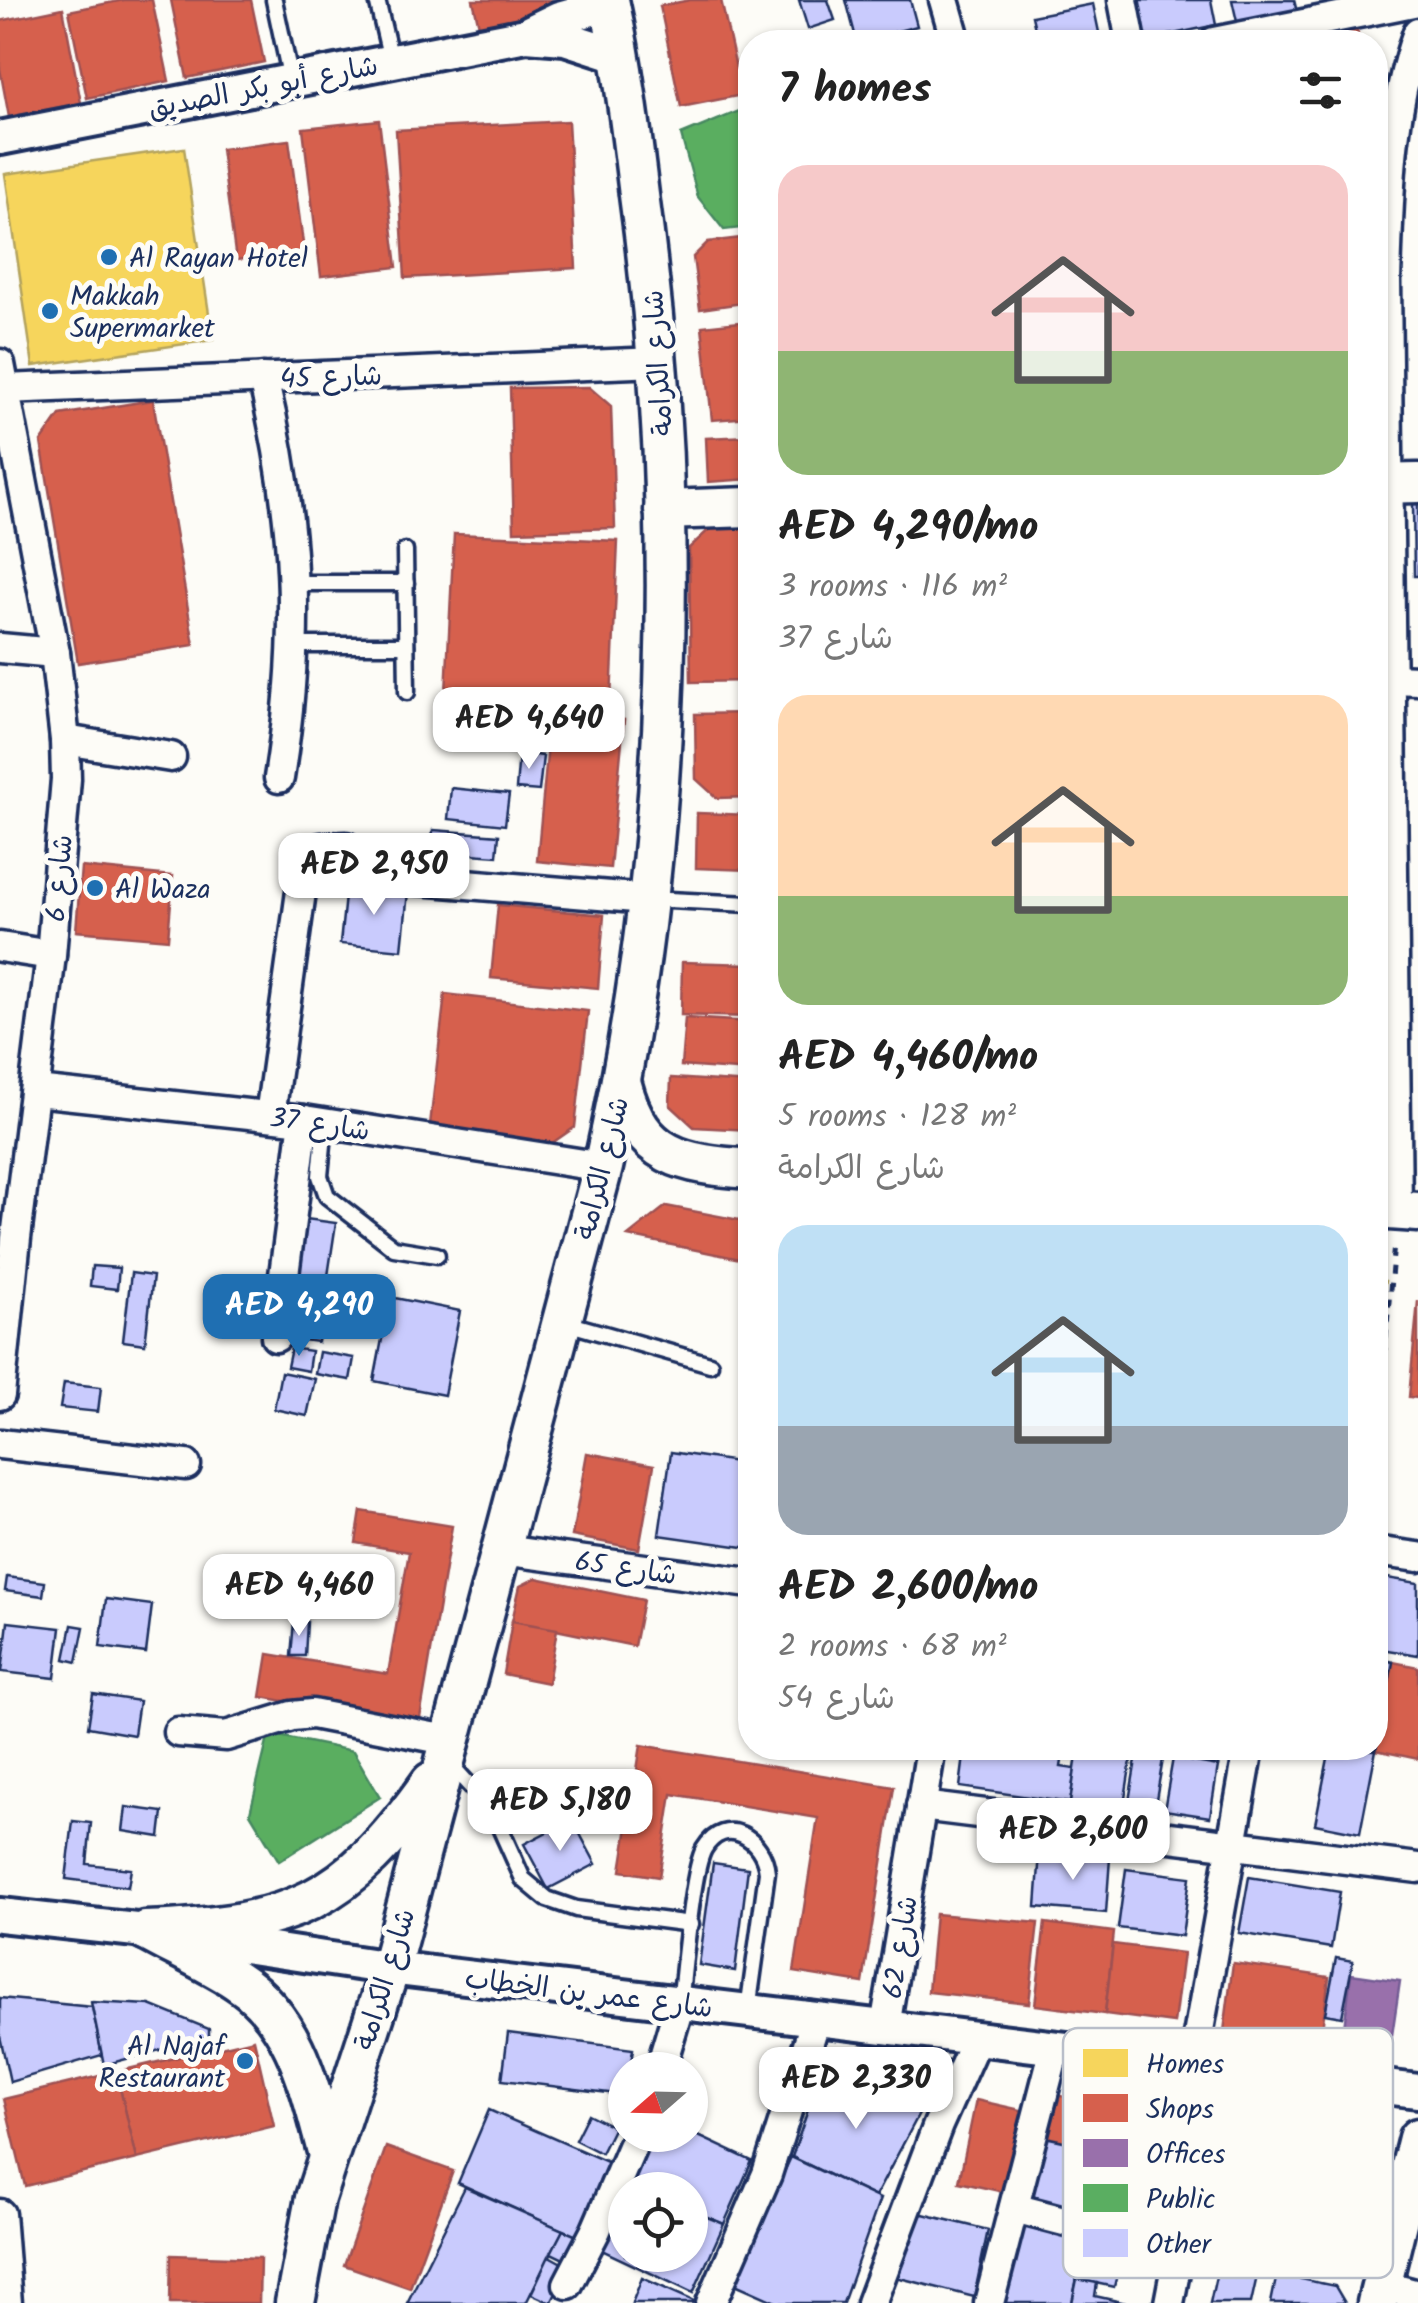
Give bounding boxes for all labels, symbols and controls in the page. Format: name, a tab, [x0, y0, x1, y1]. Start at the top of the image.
street label: شارع أبو بكر الصديق	[145, 44, 382, 133]
text: 7 homes	[778, 57, 931, 124]
icon: filters	[1293, 63, 1348, 118]
icon: home	[973, 230, 1153, 410]
place label: Al Rayan Hotel	[129, 237, 308, 282]
marker: Al Rayan Hotel	[98, 246, 120, 268]
place label: Makkah Supermarket	[70, 275, 216, 352]
street label: شارع الكرامة	[632, 288, 687, 437]
marker: Makkah Supermarket	[39, 300, 61, 322]
street label: شارع 45	[279, 354, 383, 403]
text: AED 4,290/mo	[778, 495, 1038, 562]
text: 3 rooms · 116 m²	[778, 562, 1007, 613]
text: شارع 37	[778, 614, 893, 665]
pin: AED 4,640	[415, 687, 643, 772]
text: AED 4,640	[455, 694, 603, 745]
icon: home	[973, 760, 1153, 940]
street label: شارع 6	[34, 833, 87, 924]
pin: AED 2,950	[260, 833, 488, 918]
text: AED 2,950	[300, 840, 448, 891]
place label: Al Waza	[115, 868, 211, 913]
marker: Al Waza	[84, 877, 106, 899]
text: AED 4,460/mo	[778, 1025, 1038, 1092]
street label: شارع الكرامة	[564, 1092, 643, 1245]
text: 5 rooms · 128 m²	[778, 1092, 1016, 1143]
street label: شارع 37	[267, 1096, 373, 1155]
text: شارع الكرامة	[778, 1144, 945, 1195]
pin: AED 4,290	[185, 1274, 413, 1359]
text: AED 4,290	[225, 1281, 373, 1332]
icon: home	[973, 1290, 1153, 1470]
street label: شارع 65	[572, 1540, 680, 1599]
pin: AED 4,460	[185, 1554, 413, 1639]
text: AED 2,600/mo	[778, 1555, 1038, 1622]
text: AED 4,460	[225, 1561, 373, 1612]
text: 2 rooms · 68 m²	[778, 1622, 1007, 1673]
text: شارع 54	[778, 1674, 895, 1725]
pin: AED 5,180	[446, 1769, 674, 1854]
text: AED 5,180	[490, 1776, 630, 1827]
pin: AED 2,600	[959, 1798, 1187, 1883]
text: AED 2,600	[999, 1805, 1147, 1856]
street label: شارع 62	[871, 1893, 932, 2002]
street label: شارع الكرامة	[344, 1903, 429, 2056]
street label: شارع عمر بن الخطاب	[462, 1957, 715, 2032]
place label: Al Najaf Restaurant	[99, 2025, 227, 2102]
legend	[1063, 2028, 1393, 2278]
text: Homes	[1146, 2043, 1224, 2088]
pin: AED 2,330	[742, 2047, 970, 2132]
marker: Al Najaf Restaurant	[234, 2050, 256, 2072]
north arrow	[608, 2052, 708, 2152]
map controls	[608, 2052, 708, 2272]
text: AED 2,330	[781, 2054, 931, 2105]
text: Shops	[1146, 2088, 1214, 2133]
text: Offices	[1146, 2133, 1226, 2178]
button: locate	[608, 2172, 708, 2272]
text: Public	[1146, 2178, 1215, 2223]
text: Other	[1146, 2223, 1213, 2268]

